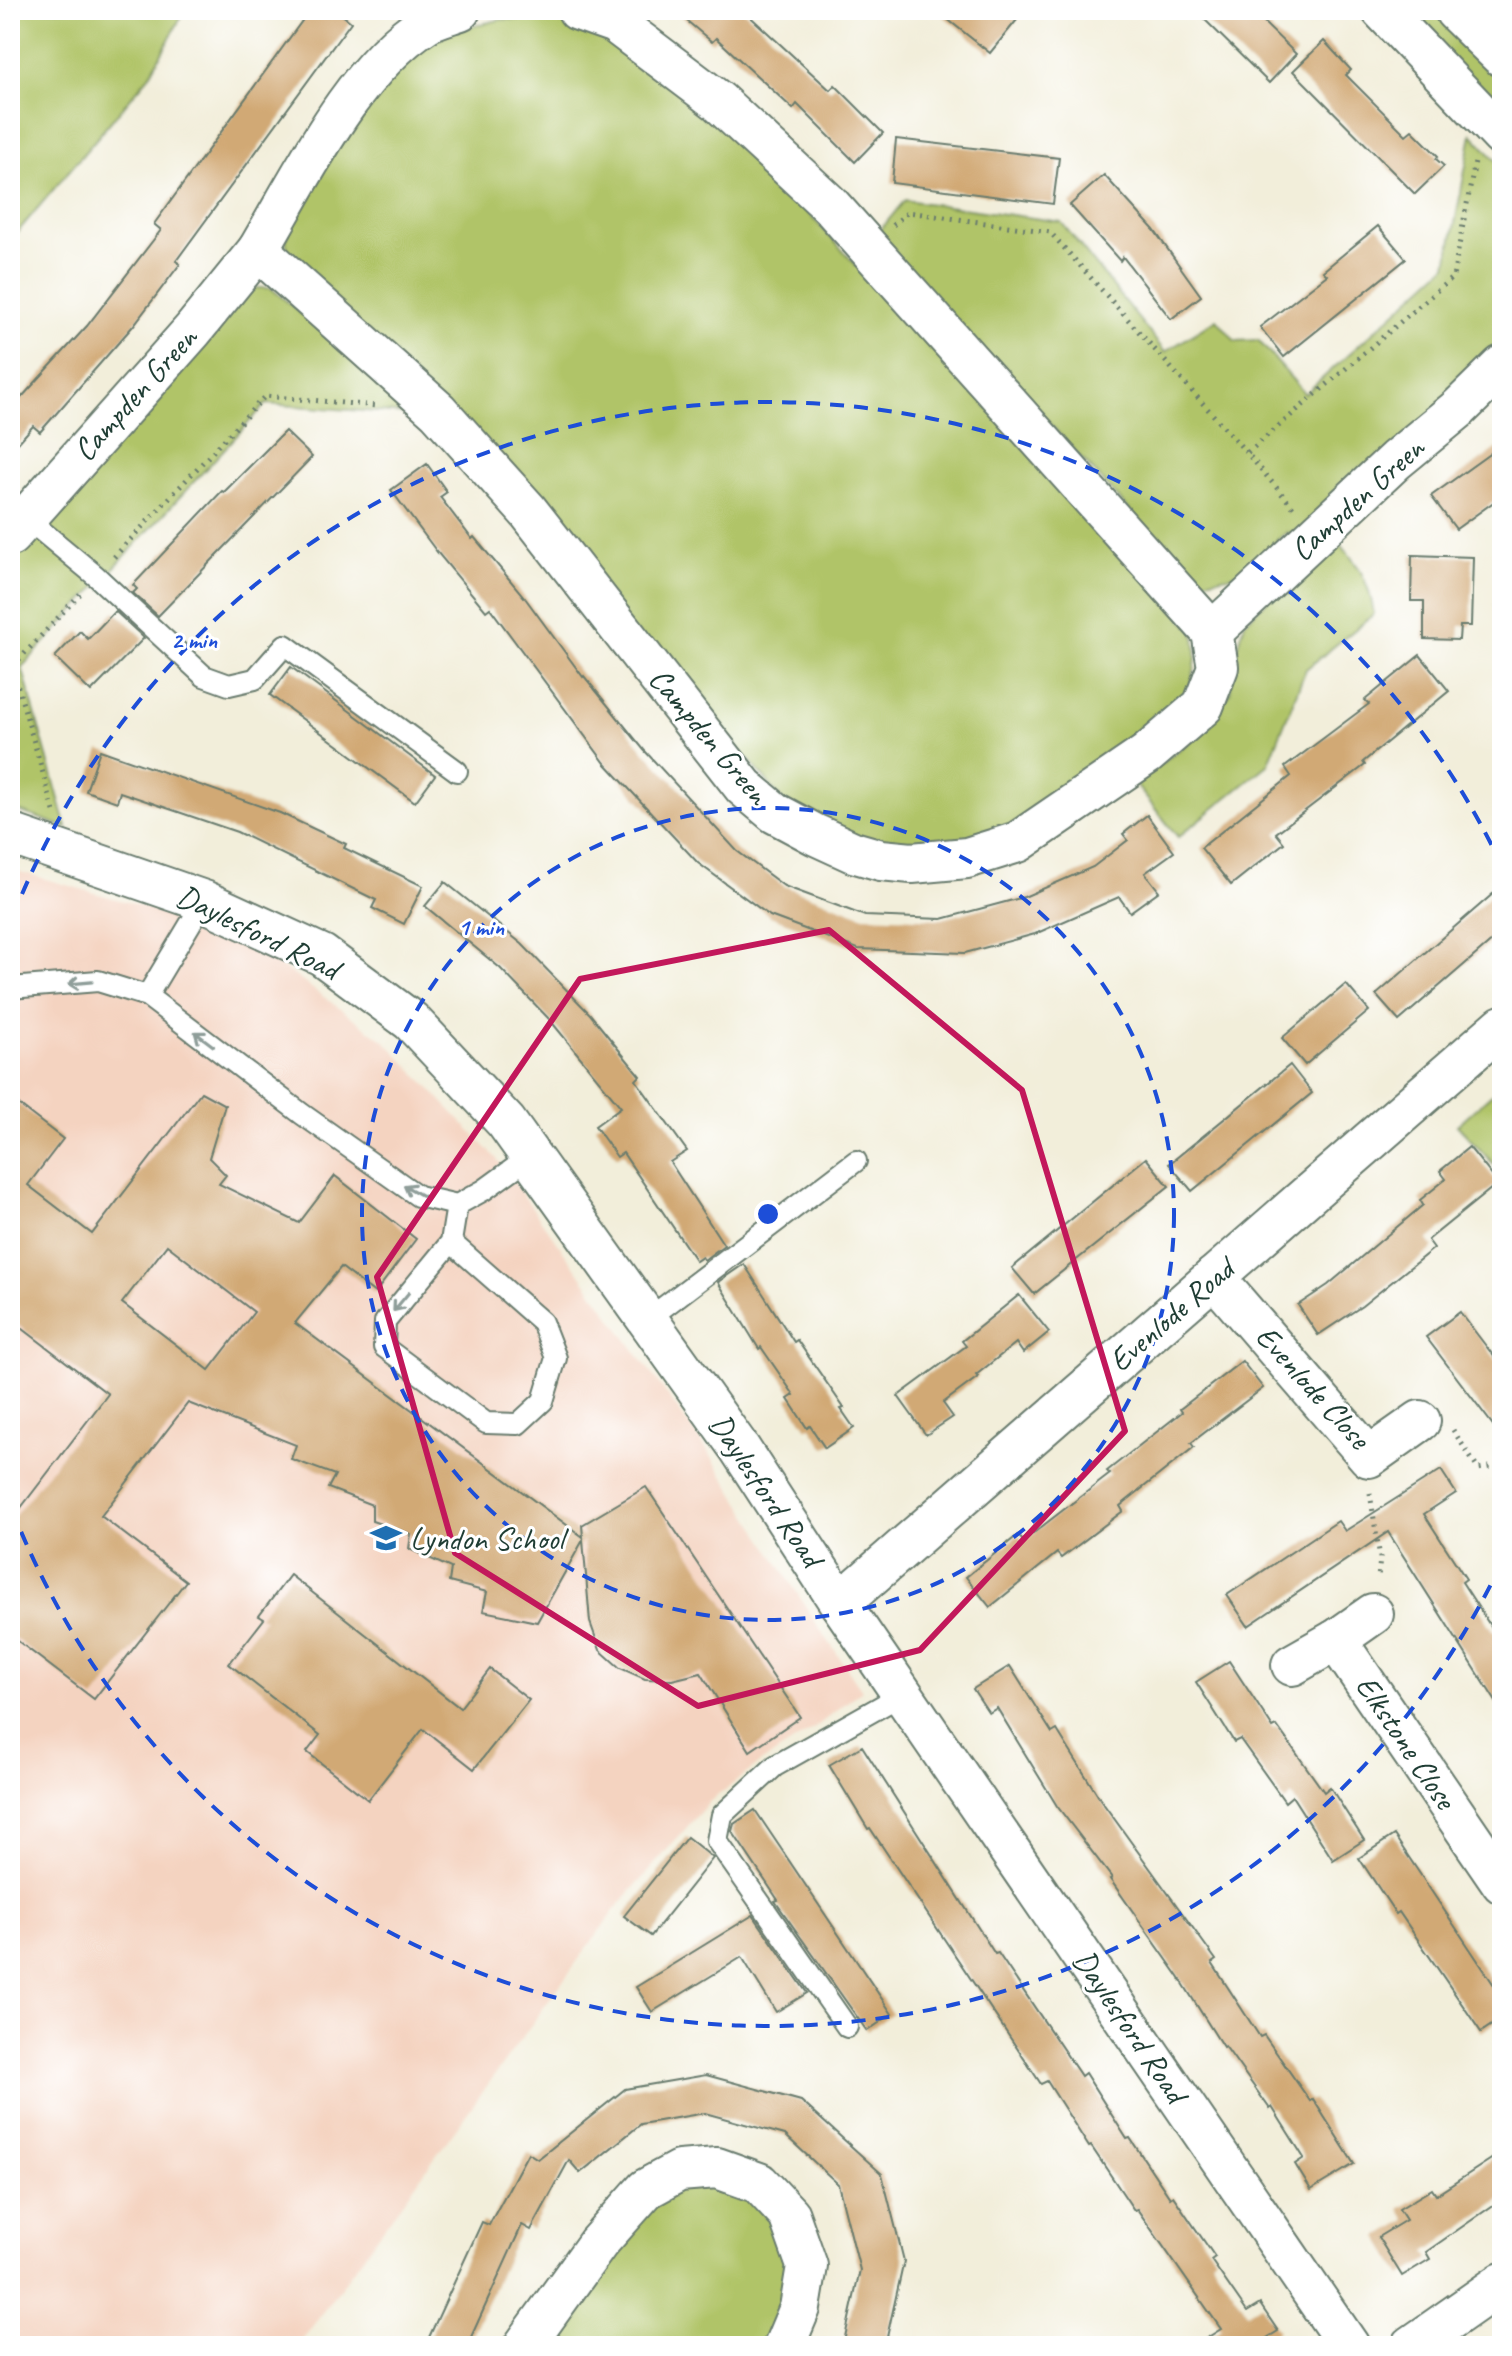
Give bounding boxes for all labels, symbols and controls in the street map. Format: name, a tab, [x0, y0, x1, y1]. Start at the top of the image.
street label: Campden Green	[64, 317, 207, 470]
street label: Campden Green	[1281, 427, 1434, 570]
text: 2 min	[171, 625, 218, 655]
street label: Campden Green	[640, 659, 779, 814]
street label: Daylesford Road	[170, 875, 350, 991]
text: 1 min	[458, 912, 505, 942]
one-way arrow	[67, 975, 93, 990]
one-way arrow	[194, 1031, 215, 1048]
one-way arrow	[403, 1183, 426, 1199]
centre of rings	[754, 1200, 782, 1228]
street label: Evenlode Road	[1100, 1246, 1246, 1381]
one-way arrow	[392, 1291, 410, 1312]
street label: Evenlode Close	[1247, 1317, 1381, 1459]
street label: Daylesford Road	[700, 1406, 835, 1578]
place label: Lyndon School	[410, 1518, 569, 1559]
school or university icon: Lyndon School	[369, 1521, 403, 1555]
street label: Elkstone Close	[1346, 1667, 1467, 1819]
street label: Daylesford Road	[1064, 1942, 1199, 2114]

